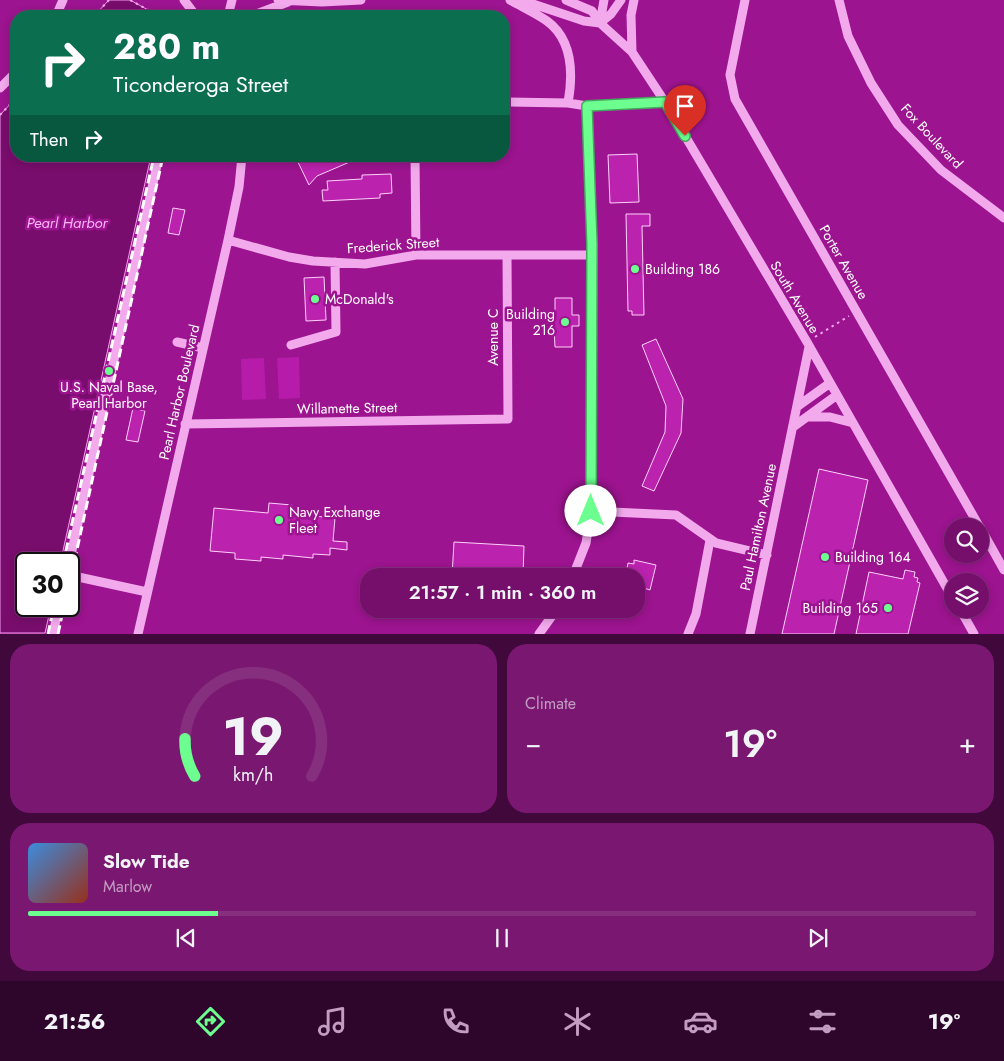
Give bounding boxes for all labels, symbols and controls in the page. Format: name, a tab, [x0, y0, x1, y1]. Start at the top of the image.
text: 280 m	[113, 22, 220, 72]
icon: right	[30, 30, 95, 95]
text: Ticonderoga Street	[113, 68, 288, 100]
pin	[664, 85, 706, 136]
icon: arrive	[671, 92, 699, 120]
street label: Fox Boulevard	[896, 99, 968, 173]
icon: right	[79, 125, 107, 153]
text: Then	[30, 126, 69, 153]
water label: Pearl Harbor	[26, 212, 109, 234]
street label: Porter Avenue	[815, 221, 873, 303]
street label: Frederick Street	[346, 232, 441, 258]
street label: South Avenue	[766, 257, 824, 337]
place label: Building 186	[645, 259, 720, 279]
marker: Building 186	[629, 263, 641, 275]
place label: McDonald's	[325, 289, 394, 309]
marker: McDonald's	[309, 293, 321, 305]
place label: Building 216	[506, 304, 555, 340]
street label: Avenue C	[483, 308, 503, 366]
marker: Building 216	[559, 316, 571, 328]
street label: Pearl Harbor Boulevard	[154, 322, 204, 462]
marker: U.S. Naval Base, Pearl Harbor	[103, 365, 115, 377]
place label: U.S. Naval Base, Pearl Harbor	[60, 377, 158, 413]
street label: Willamette Street	[297, 397, 398, 419]
street label: Paul Hamilton Avenue	[735, 462, 781, 592]
position arrow	[564, 484, 616, 536]
place label: Navy Exchange Fleet	[289, 502, 380, 538]
marker: Navy Exchange Fleet	[273, 514, 285, 526]
map controls	[944, 518, 989, 618]
button: search	[944, 518, 989, 563]
place label: Building 164	[835, 547, 911, 567]
marker: Building 164	[819, 551, 831, 563]
speed limit sign: 30	[15, 552, 80, 617]
button: layers	[944, 573, 989, 618]
text: 21:57 · 1 min · 360 m	[409, 579, 596, 606]
place label: Building 165	[803, 598, 878, 618]
marker: Building 165	[882, 602, 894, 614]
text: Climate	[525, 692, 576, 715]
text: 19	[223, 699, 284, 775]
text: 19°	[723, 716, 777, 771]
text: −	[525, 723, 542, 764]
text: +	[959, 723, 976, 764]
text: km/h	[233, 762, 274, 788]
text: Slow Tide	[103, 848, 190, 875]
text: Marlow	[103, 875, 152, 898]
icon: previous	[172, 924, 200, 952]
icon: pause	[488, 924, 516, 952]
icon: next	[804, 924, 832, 952]
icon: directions	[193, 1004, 228, 1039]
icon: music	[315, 1004, 350, 1039]
icon: phone	[438, 1004, 473, 1039]
icon: climate	[560, 1004, 595, 1039]
icon: car	[683, 1004, 718, 1039]
icon: filters	[805, 1004, 840, 1039]
text: 21:56	[44, 1005, 105, 1037]
text: 19°	[928, 1005, 960, 1037]

